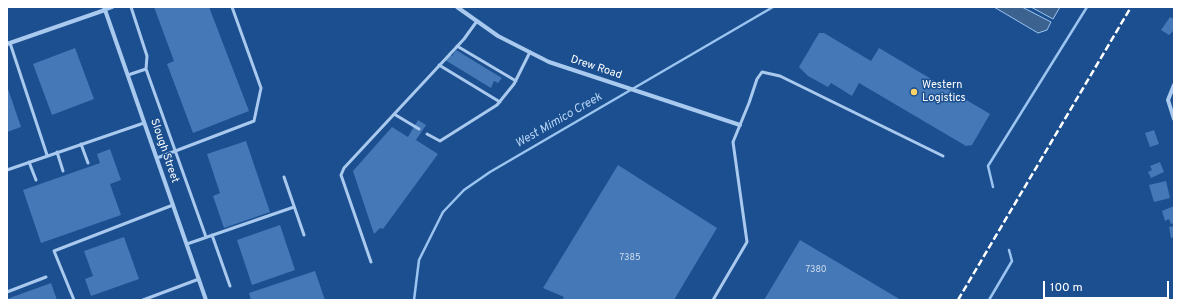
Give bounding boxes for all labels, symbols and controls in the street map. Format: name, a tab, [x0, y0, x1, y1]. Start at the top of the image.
street label: Drew Road	[569, 53, 623, 83]
place label: Western Logistics	[922, 79, 966, 105]
marker: Western Logistics	[909, 87, 919, 97]
water label: West Mimico Creek	[513, 90, 605, 152]
street label: Slough Street	[147, 117, 181, 185]
house number: 7385	[619, 253, 641, 263]
house number: 7380	[805, 265, 827, 275]
scale bar	[1045, 273, 1171, 299]
text: 100 m	[1050, 280, 1083, 296]

